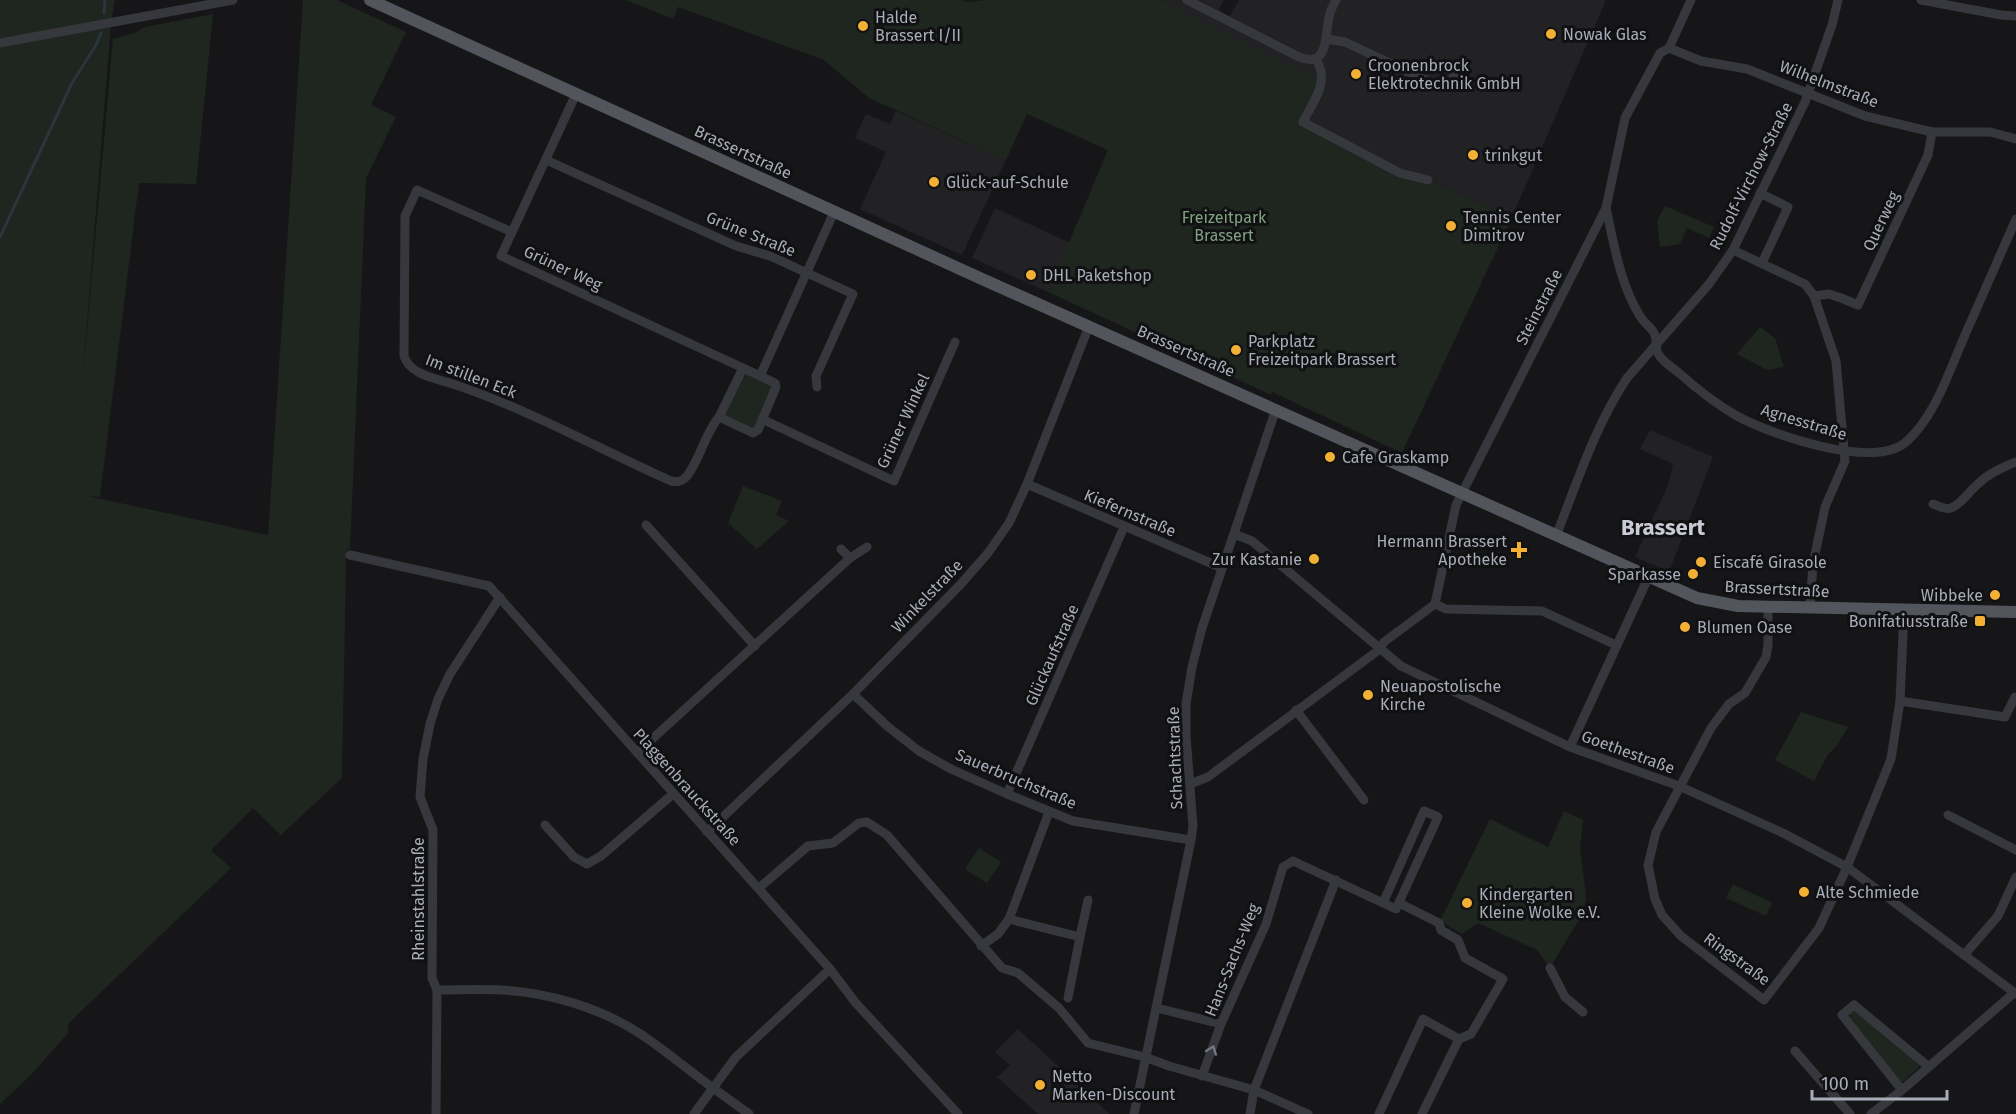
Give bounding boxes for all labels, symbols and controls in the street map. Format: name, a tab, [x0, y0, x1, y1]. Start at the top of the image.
place label: Halde Brassert I/II	[875, 8, 961, 45]
marker: Halde Brassert I/II	[856, 19, 870, 33]
place label: Nowak Glas	[1563, 25, 1646, 44]
marker: Nowak Glas	[1544, 27, 1558, 41]
place label: Croonenbrock Elektrotechnik GmbH	[1368, 56, 1521, 93]
street label: Wilhelmstraße	[1777, 56, 1881, 112]
marker: Croonenbrock Elektrotechnik GmbH	[1349, 67, 1363, 81]
street label: Rudolf-Virchow-Straße	[1705, 99, 1797, 253]
street label: Brassertstraße	[691, 121, 795, 183]
place label: trinkgut	[1485, 146, 1542, 165]
marker: trinkgut	[1466, 148, 1480, 162]
place label: Glück-auf-Schule	[946, 173, 1069, 192]
marker: Glück-auf-Schule	[927, 175, 941, 189]
street label: Querweg	[1859, 187, 1903, 254]
street label: Grüne Straße	[703, 207, 799, 261]
park label: Freizeitpark Brassert	[1182, 208, 1267, 245]
place label: Tennis Center Dimitrov	[1463, 208, 1562, 245]
marker: Tennis Center Dimitrov	[1444, 219, 1458, 233]
street label: Grüner Weg	[521, 242, 606, 295]
place label: DHL Paketshop	[1043, 266, 1152, 285]
street label: Steinstraße	[1512, 266, 1566, 348]
marker: DHL Paketshop	[1024, 268, 1038, 282]
street label: Brassertstraße	[1134, 321, 1238, 381]
place label: Parkplatz Freizeitpark Brassert	[1248, 332, 1396, 369]
marker: Parkplatz Freizeitpark Brassert	[1229, 343, 1243, 357]
street label: Im stillen Eck	[423, 350, 520, 402]
street label: Grüner Winkel	[873, 370, 933, 472]
street label: Agnesstraße	[1759, 400, 1849, 444]
place label: Cafe Graskamp	[1342, 448, 1449, 467]
marker: Cafe Graskamp	[1323, 450, 1337, 464]
street label: Kiefernstraße	[1081, 485, 1179, 541]
district label: Brassert	[1621, 514, 1706, 541]
place label: Hermann Brassert Apotheke	[1376, 532, 1507, 569]
marker: Hermann Brassert Apotheke	[1512, 543, 1526, 557]
place label: Zur Kastanie	[1212, 550, 1302, 569]
marker: Zur Kastanie	[1307, 552, 1321, 566]
place label: Eiscafé Girasole	[1713, 553, 1827, 572]
street label: Winkelstraße	[887, 555, 967, 637]
marker: Eiscafé Girasole	[1694, 555, 1708, 569]
place label: Sparkasse	[1608, 565, 1681, 584]
marker: Sparkasse	[1686, 567, 1700, 581]
street label: Brassertstraße	[1724, 577, 1830, 601]
place label: Wibbeke	[1921, 586, 1983, 605]
marker: Wibbeke	[1988, 588, 2002, 602]
street label: Glückaufstraße	[1021, 601, 1083, 709]
place label: Bonifatiusstraße	[1849, 612, 1968, 631]
marker: Bonifatiusstraße	[1973, 614, 1987, 628]
place label: Blumen Oase	[1697, 618, 1792, 637]
marker: Blumen Oase	[1678, 620, 1692, 634]
place label: Neuapostolische Kirche	[1380, 677, 1501, 714]
marker: Neuapostolische Kirche	[1361, 688, 1375, 702]
street label: Schachtstraße	[1164, 706, 1186, 810]
street label: Plaggenbrauckstraße	[629, 724, 745, 850]
street label: Goethestraße	[1579, 726, 1677, 778]
street label: Sauerbruchstraße	[953, 745, 1079, 813]
street label: Rheinstahlstraße	[409, 837, 428, 961]
place label: Alte Schmiede	[1816, 883, 1919, 902]
place label: Kindergarten Kleine Wolke e.V.	[1479, 885, 1600, 922]
marker: Alte Schmiede	[1797, 885, 1811, 899]
marker: Kindergarten Kleine Wolke e.V.	[1460, 896, 1474, 910]
street label: Hans-Sachs-Weg	[1201, 900, 1264, 1019]
street label: Ringstraße	[1700, 929, 1774, 989]
one-way arrow	[1205, 1045, 1217, 1056]
scale bar	[1812, 1063, 1947, 1101]
place label: Netto Marken-Discount	[1052, 1067, 1176, 1104]
text: 100 m	[1821, 1073, 1869, 1095]
marker: Netto Marken-Discount	[1033, 1078, 1047, 1092]

